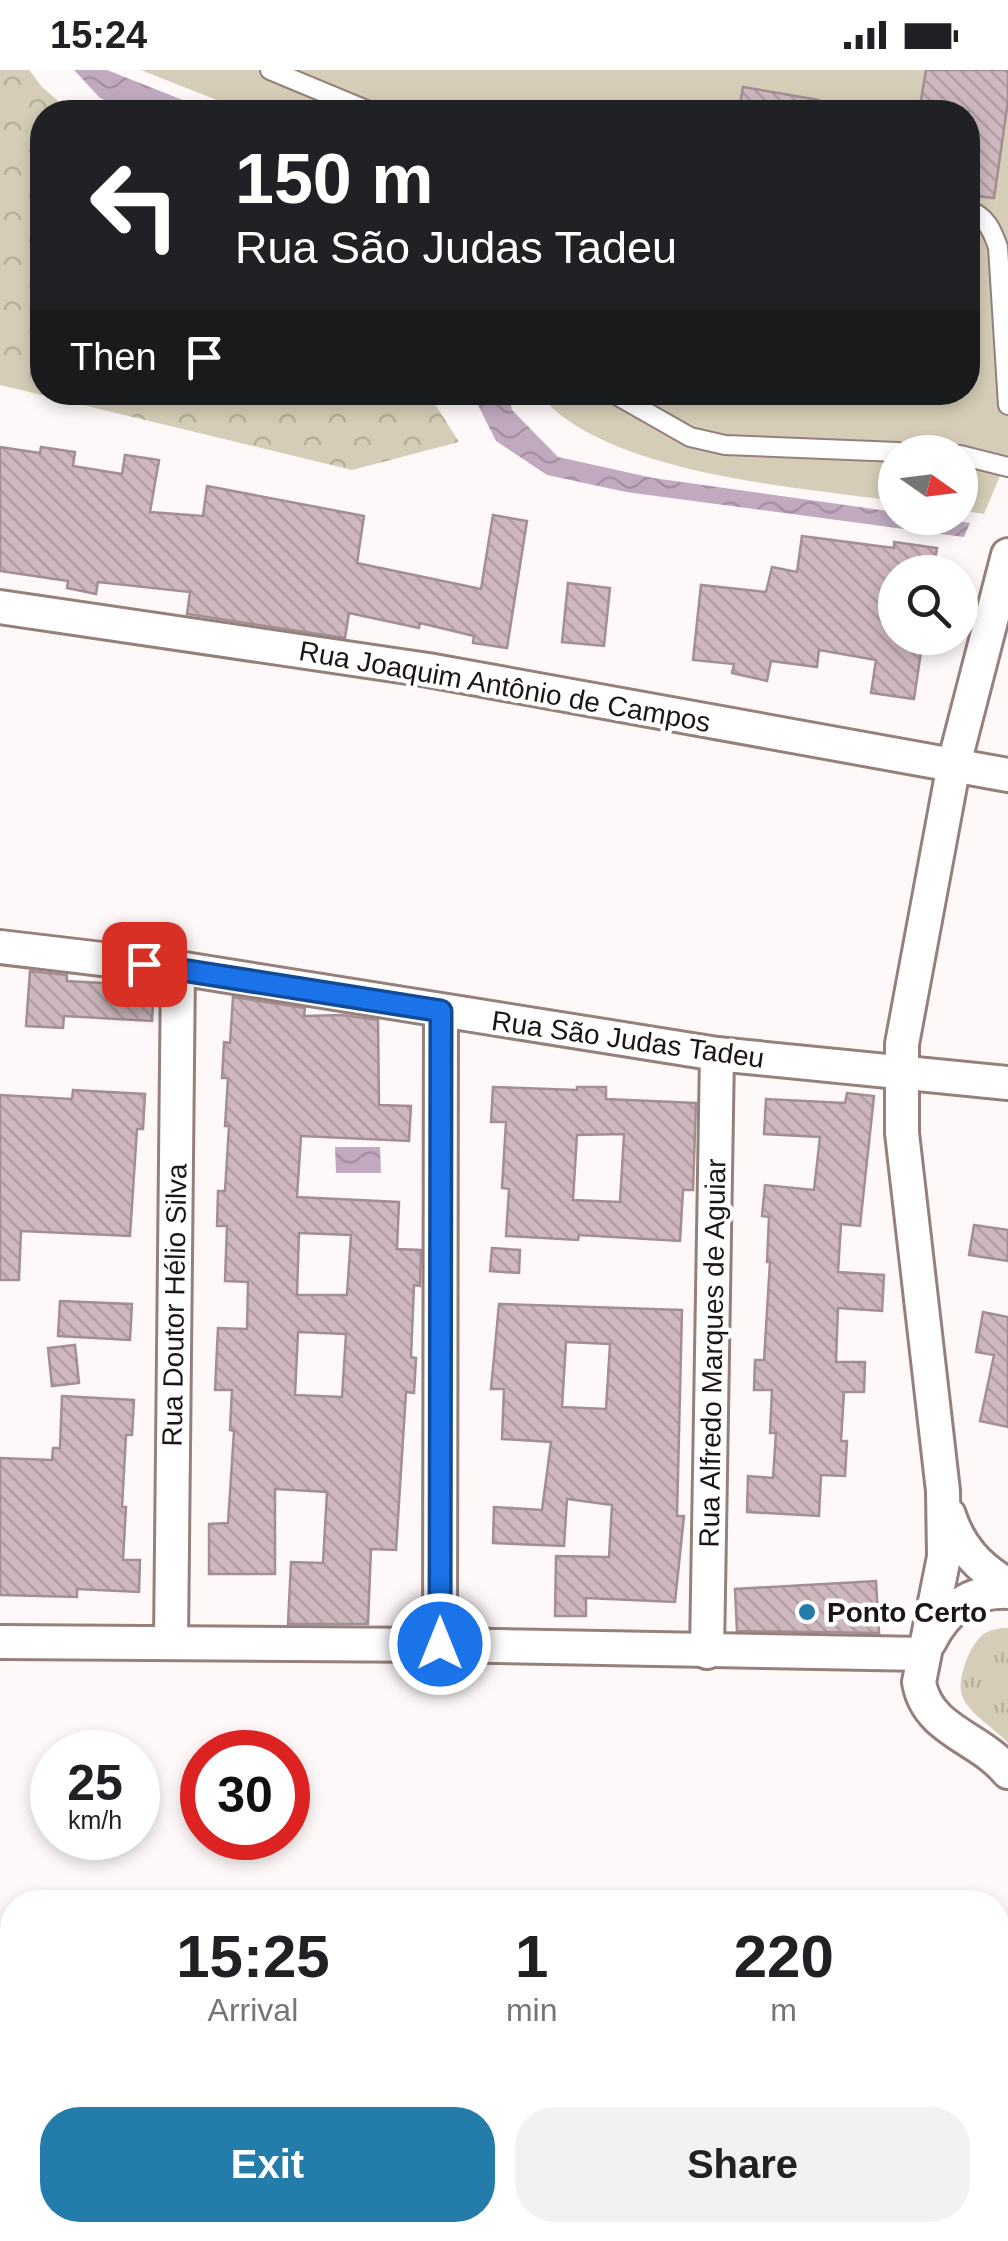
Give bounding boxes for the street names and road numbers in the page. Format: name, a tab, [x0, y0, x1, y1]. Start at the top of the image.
street label: Rua Joaquim Antônio de Campos	[297, 635, 713, 738]
street label: Rua São Judas Tadeu	[490, 1005, 766, 1074]
street label: Rua Alfredo Marques de Aguiar	[694, 1158, 731, 1548]
street label: Rua Doutor Hélio Silva	[157, 1163, 192, 1447]

